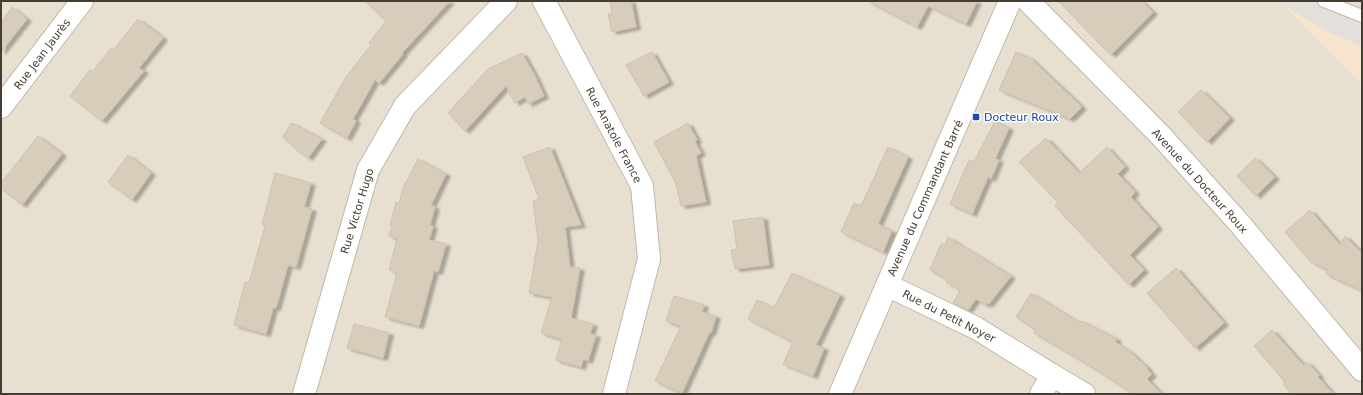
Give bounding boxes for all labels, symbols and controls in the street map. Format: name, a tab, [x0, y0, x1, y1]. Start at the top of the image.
street label: Rue Jean Jaurès	[12, 16, 73, 92]
street label: Rue Anatole France	[583, 85, 644, 186]
place label: Docteur Roux	[984, 111, 1059, 124]
marker: Docteur Roux	[971, 112, 981, 122]
street label: Avenue du Commandant Barré	[885, 118, 966, 278]
street label: Avenue du Docteur Roux	[1149, 126, 1250, 237]
street label: Rue Victor Hugo	[338, 167, 377, 256]
street label: Rue du Petit Noyer	[900, 287, 998, 346]

